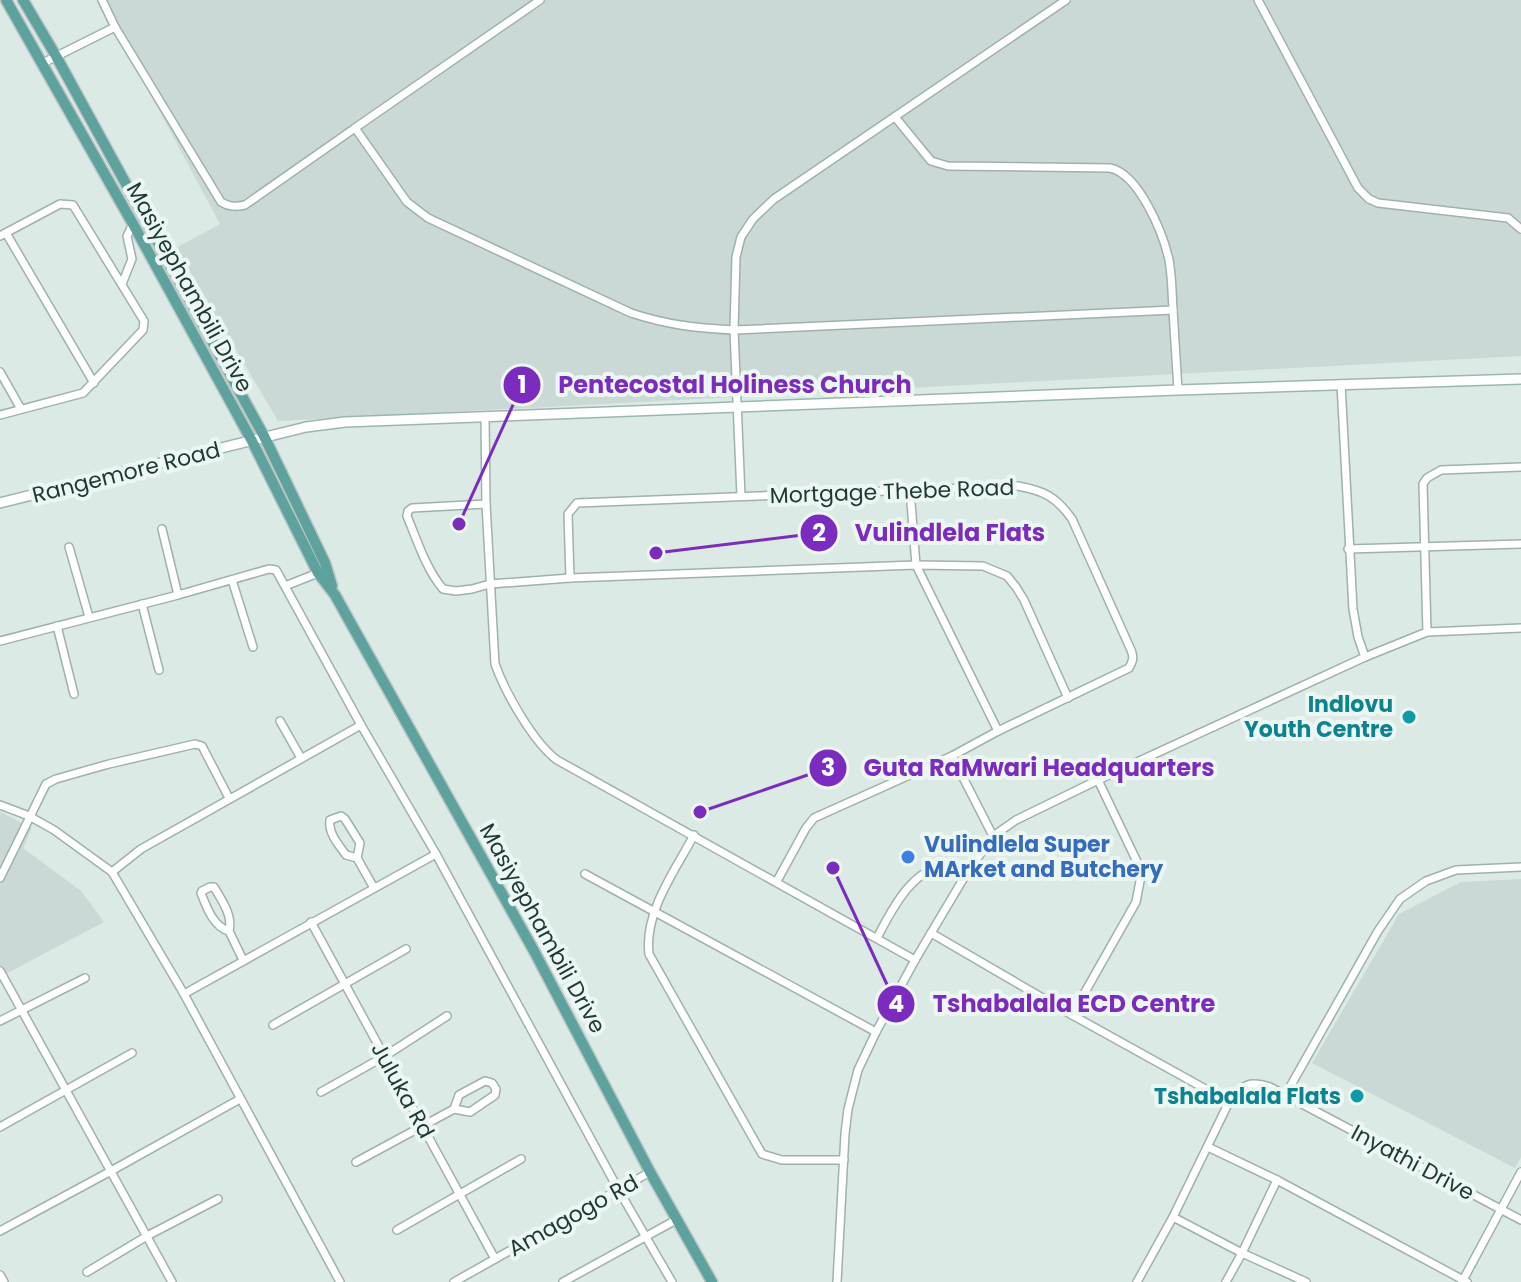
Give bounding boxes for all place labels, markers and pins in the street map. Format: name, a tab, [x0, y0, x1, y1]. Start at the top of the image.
callout: Pentecostal Holiness Church	[502, 361, 927, 409]
callout: Vulindlela Flats	[799, 509, 1061, 557]
place label: Indlovu Youth Centre	[1244, 689, 1393, 745]
marker: Indlovu Youth Centre	[1400, 708, 1418, 726]
callout: Guta RaMwari Headquarters	[808, 744, 1231, 792]
place label: Vulindlela Super MArket and Butchery	[924, 829, 1163, 885]
marker: Vulindlela Super MArket and Butchery	[899, 848, 917, 866]
callout: Tshabalala ECD Centre	[876, 980, 1231, 1028]
place label: Tshabalala Flats	[1154, 1081, 1341, 1112]
marker: Tshabalala Flats	[1348, 1087, 1366, 1105]

